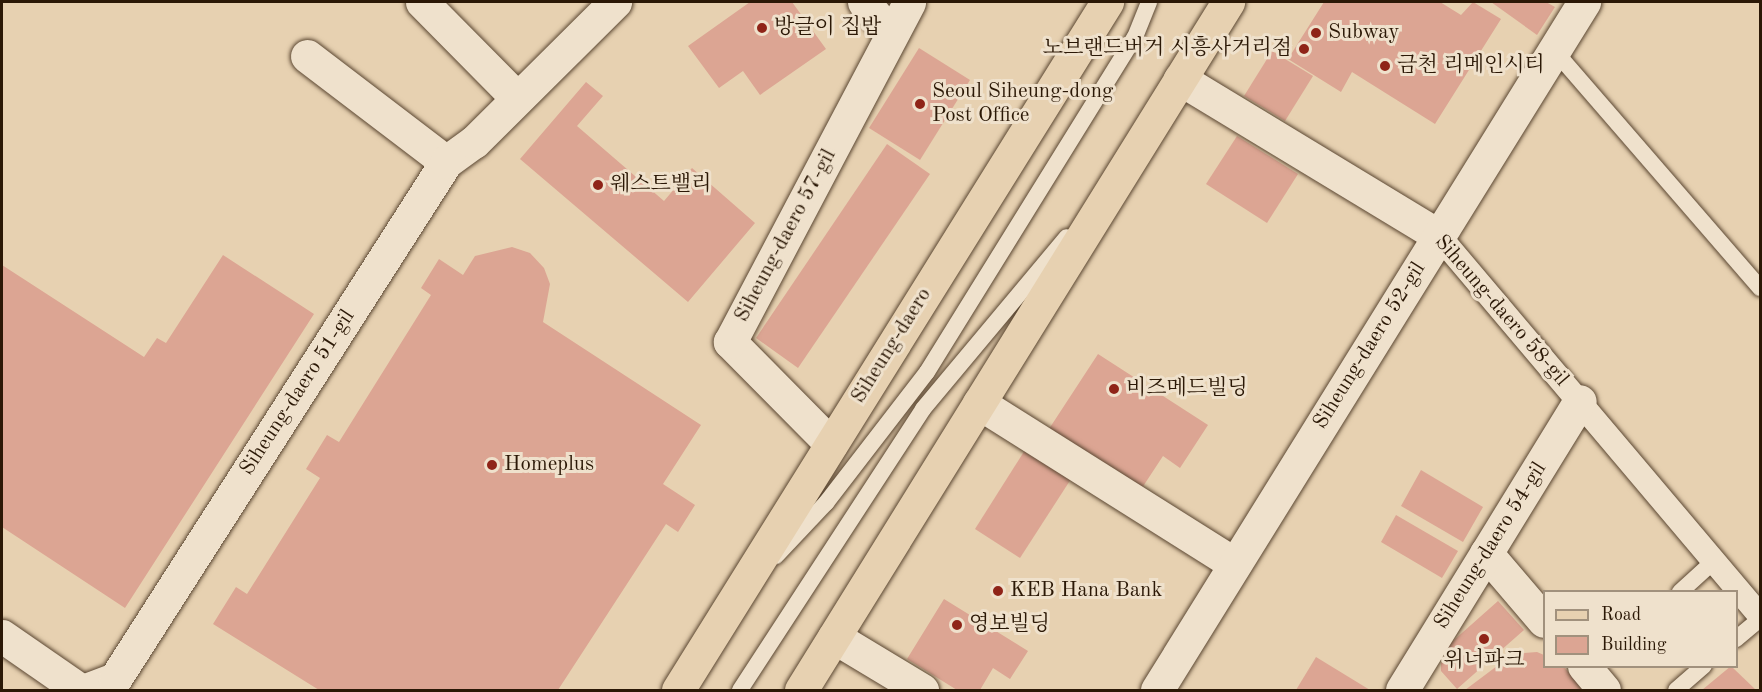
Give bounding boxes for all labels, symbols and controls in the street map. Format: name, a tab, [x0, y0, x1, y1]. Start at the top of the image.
place label: 방글이 집밥	[774, 15, 881, 41]
place label: Subway	[1328, 20, 1399, 46]
marker: 방글이 집밥	[755, 21, 769, 35]
marker: Subway	[1309, 26, 1323, 40]
place label: 노브랜드버거 시흥사거리점	[1043, 36, 1292, 62]
marker: 노브랜드버거 시흥사거리점	[1297, 42, 1311, 56]
place label: 금천 리메인시티	[1397, 53, 1545, 79]
marker: 금천 리메인시티	[1378, 59, 1392, 73]
place label: Seoul Siheung-dong Post Office	[932, 79, 1113, 129]
marker: Seoul Siheung-dong Post Office	[913, 97, 927, 111]
street label: Siheung-daero 57-gil	[730, 145, 842, 327]
place label: 웨스트밸리	[610, 172, 711, 198]
marker: 웨스트밸리	[591, 178, 605, 192]
street label: Siheung-daero 58-gil	[1428, 230, 1574, 392]
street label: Siheung-daero 52-gil	[1308, 258, 1432, 434]
street label: Siheung-daero	[846, 284, 938, 408]
street label: Siheung-daero 51-gil	[235, 306, 361, 480]
place label: 비즈메드빌딩	[1126, 376, 1248, 402]
marker: 비즈메드빌딩	[1107, 382, 1121, 396]
place label: Homeplus	[504, 452, 594, 478]
marker: Homeplus	[485, 458, 499, 472]
street label: Siheung-daero 54-gil	[1429, 458, 1553, 634]
place label: KEB Hana Bank	[1010, 578, 1162, 604]
marker: KEB Hana Bank	[991, 584, 1005, 598]
legend	[1543, 590, 1738, 668]
text: Road	[1601, 606, 1641, 624]
place label: 영보빌딩	[969, 612, 1050, 638]
marker: 영보빌딩	[950, 618, 964, 632]
marker: 위너파크	[1477, 632, 1491, 646]
text: Building	[1601, 636, 1666, 654]
place label: 위너파크	[1443, 648, 1525, 674]

